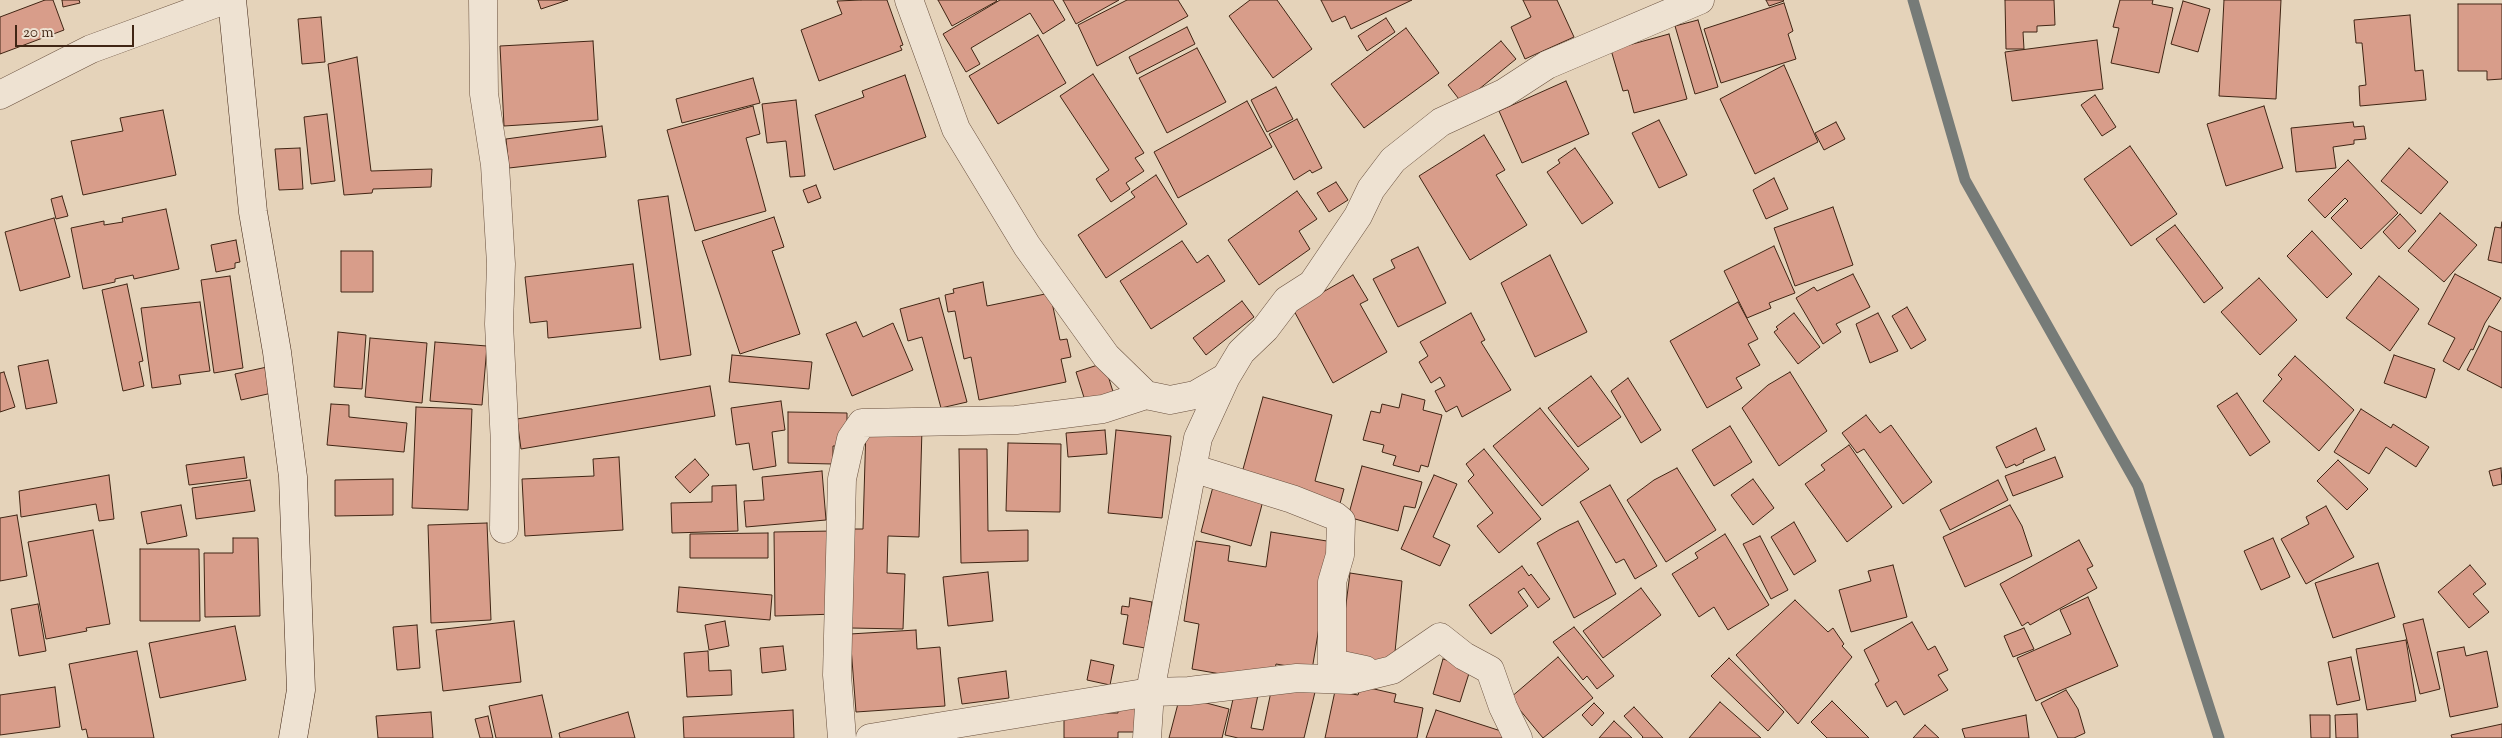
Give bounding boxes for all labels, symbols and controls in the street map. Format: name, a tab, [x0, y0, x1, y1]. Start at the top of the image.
scale bar	[18, 15, 136, 47]
text: 20 m	[23, 23, 54, 44]

